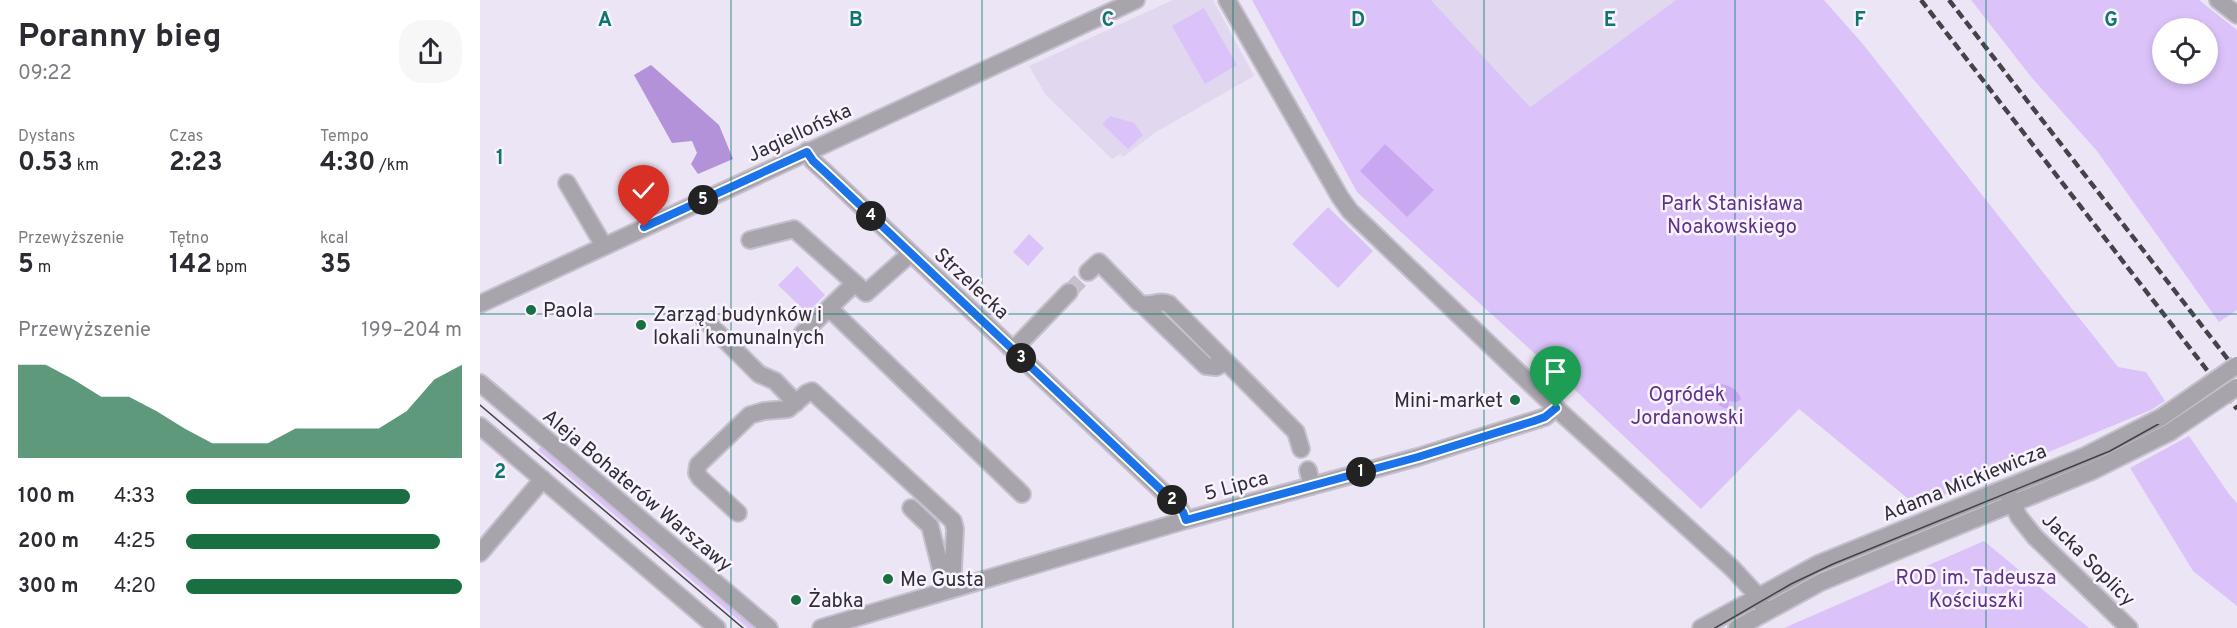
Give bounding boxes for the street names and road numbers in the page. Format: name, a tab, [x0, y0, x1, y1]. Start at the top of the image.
street label: Jagiellońska	[744, 98, 856, 169]
street label: Strzelecka	[927, 243, 1014, 326]
street label: Aleja Bohaterów Warszawy	[536, 404, 737, 579]
street label: Adama Mickiewicza	[1879, 439, 2051, 529]
street label: 5 Lipca	[1202, 466, 1271, 508]
street label: Jacka Soplicy	[2035, 508, 2140, 613]

